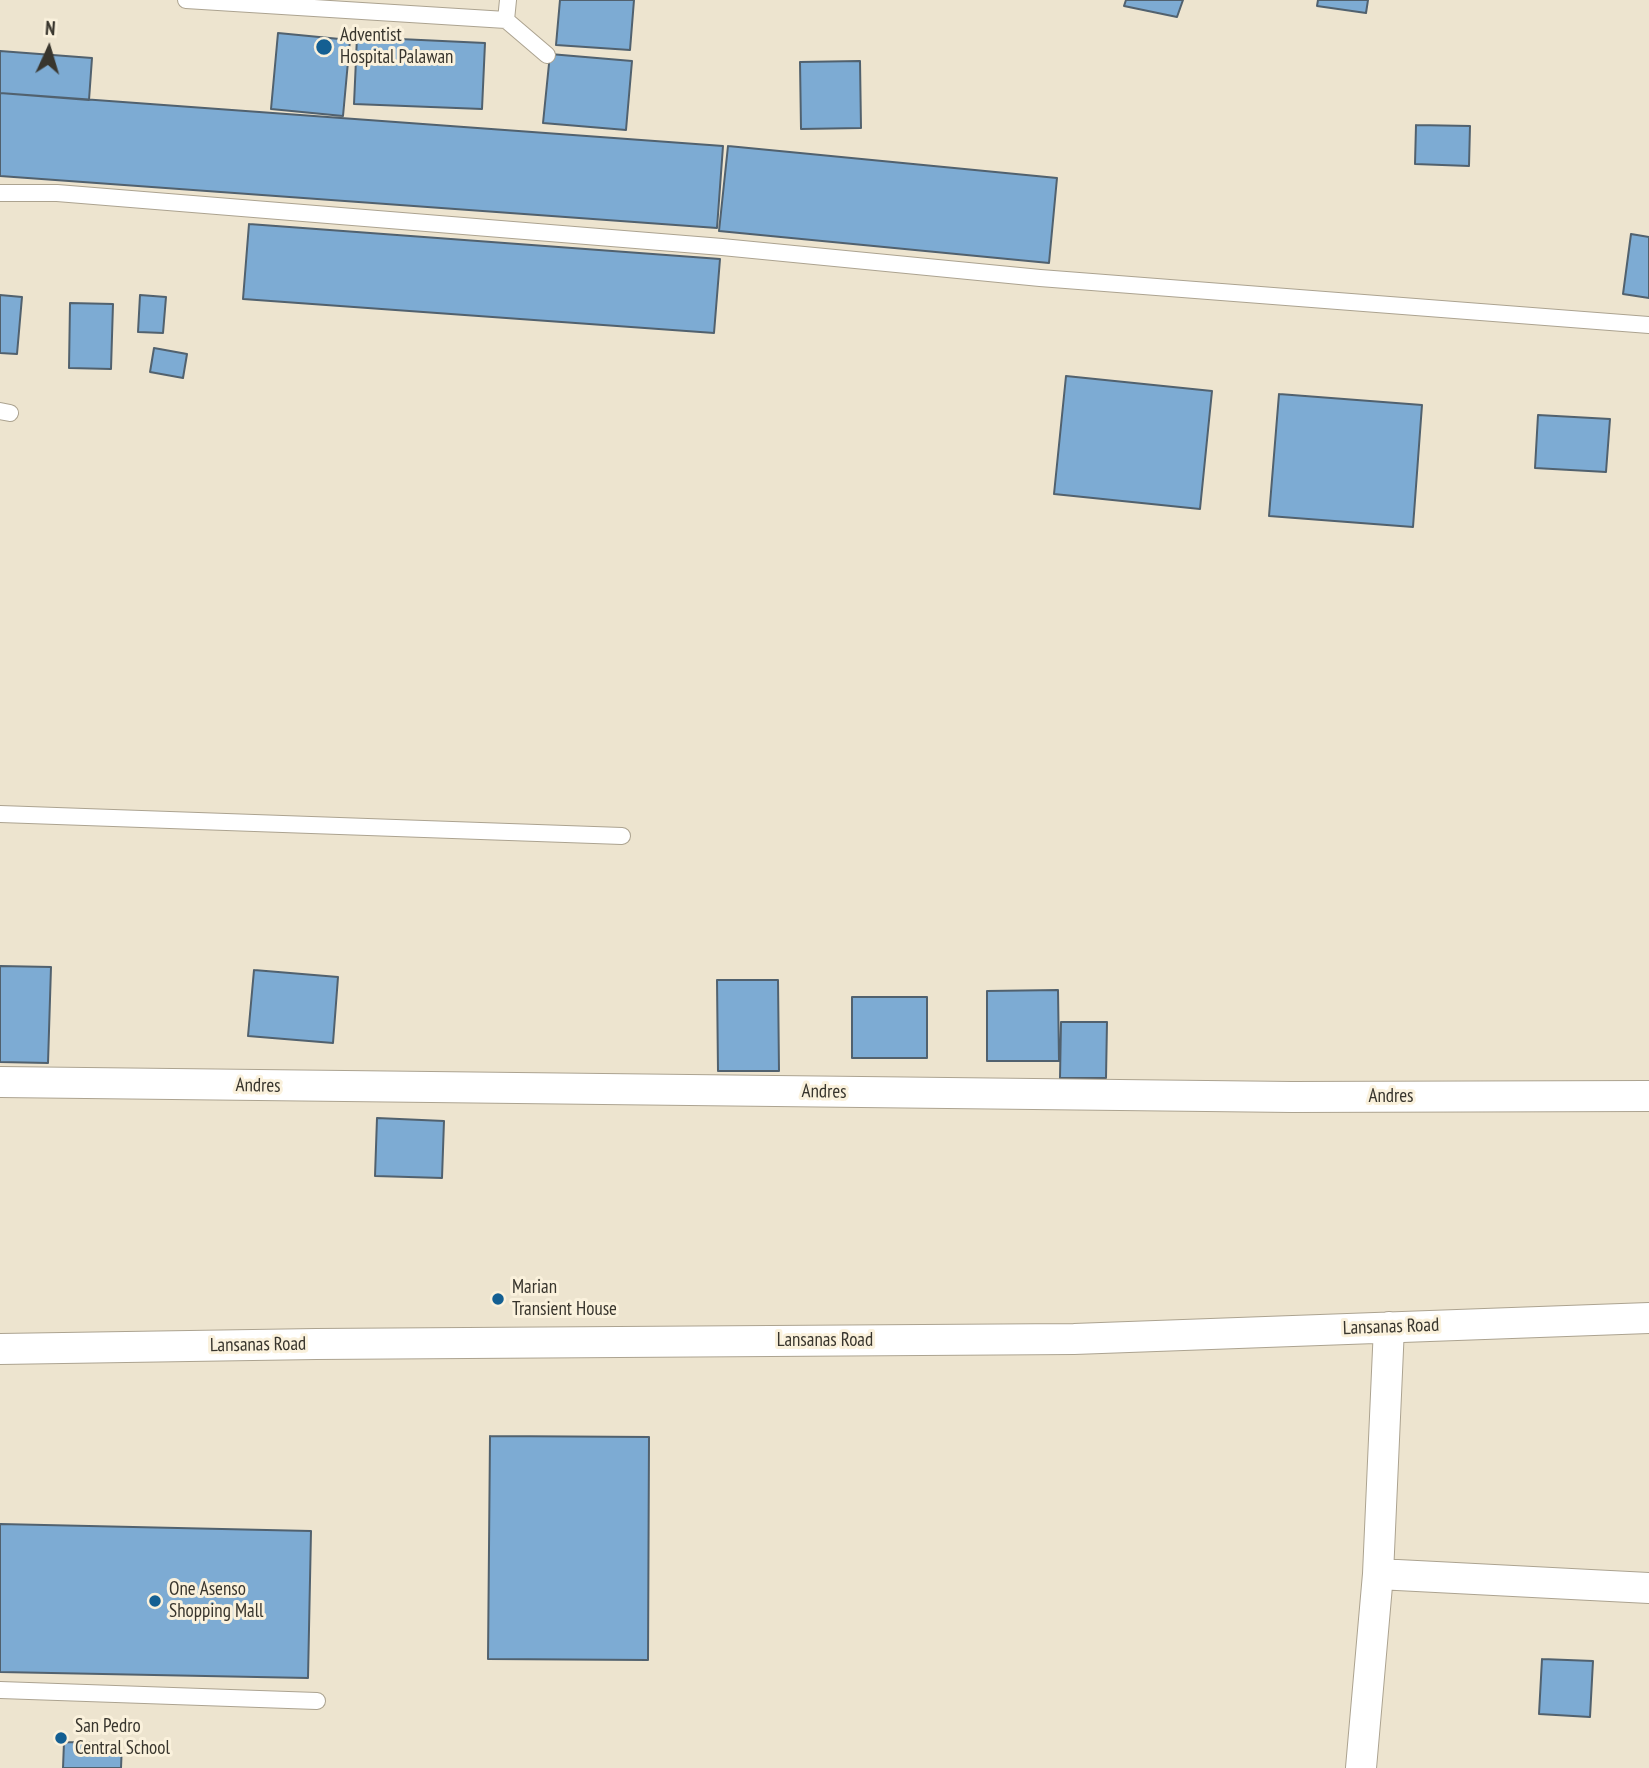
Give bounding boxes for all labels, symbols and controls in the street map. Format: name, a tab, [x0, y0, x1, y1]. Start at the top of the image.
north arrow	[14, 14, 84, 84]
text: N	[44, 16, 56, 40]
place label: Adventist Hospital Palawan	[340, 25, 453, 69]
marker: Adventist Hospital Palawan	[314, 37, 334, 57]
street label: Andres	[235, 1074, 281, 1098]
street label: Andres	[801, 1080, 847, 1104]
street label: Andres	[1368, 1086, 1414, 1108]
place label: Marian Transient House	[512, 1277, 617, 1321]
marker: Marian Transient House	[490, 1291, 506, 1307]
street label: Lansanas Road	[1342, 1314, 1440, 1340]
street label: Lansanas Road	[777, 1330, 873, 1352]
street label: Lansanas Road	[210, 1333, 306, 1357]
place label: One Asenso Shopping Mall	[169, 1579, 263, 1623]
marker: One Asenso Shopping Mall	[147, 1593, 163, 1609]
place label: San Pedro Central School	[75, 1716, 170, 1760]
marker: San Pedro Central School	[53, 1730, 69, 1746]

